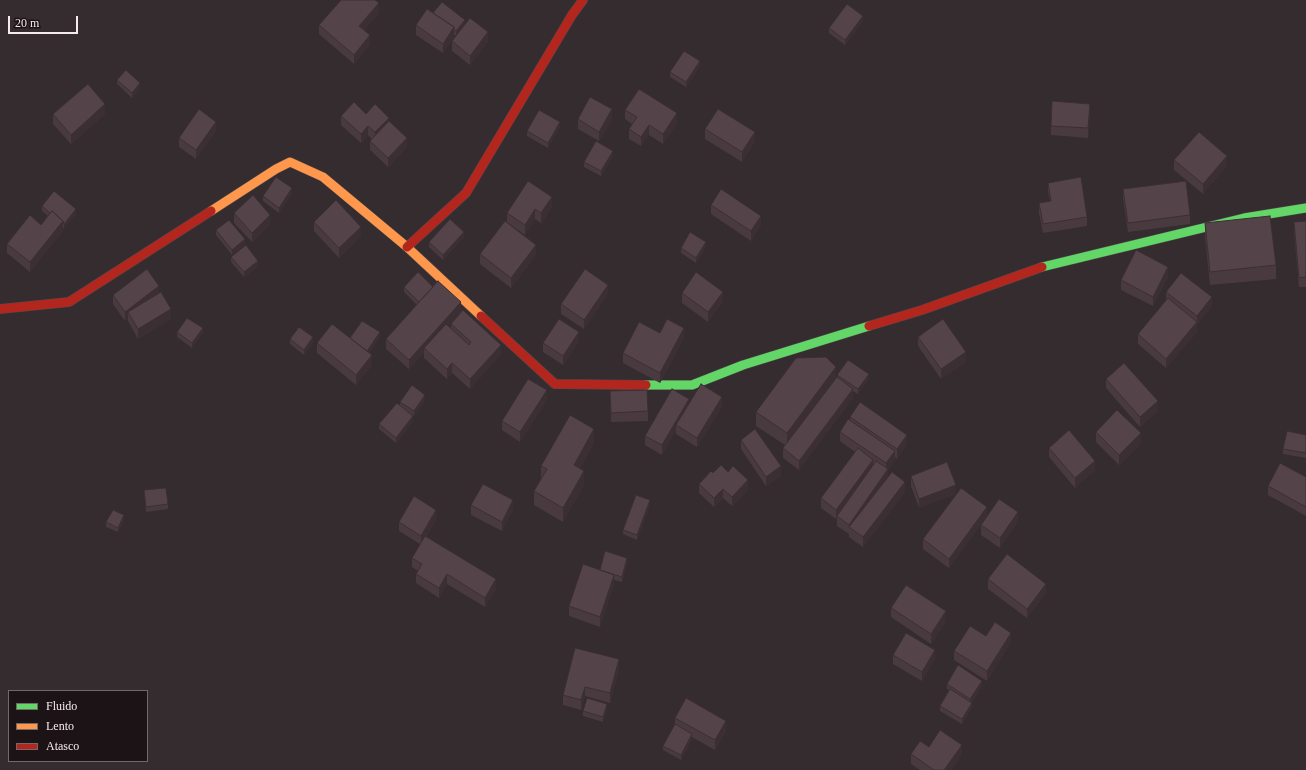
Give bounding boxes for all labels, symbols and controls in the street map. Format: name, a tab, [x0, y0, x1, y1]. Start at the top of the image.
scale bar	[10, 8, 80, 34]
text: 20 m	[15, 16, 39, 30]
legend	[8, 690, 148, 762]
text: Fluido	[46, 699, 77, 713]
text: Lento	[46, 719, 74, 733]
text: Atasco	[46, 739, 79, 753]

